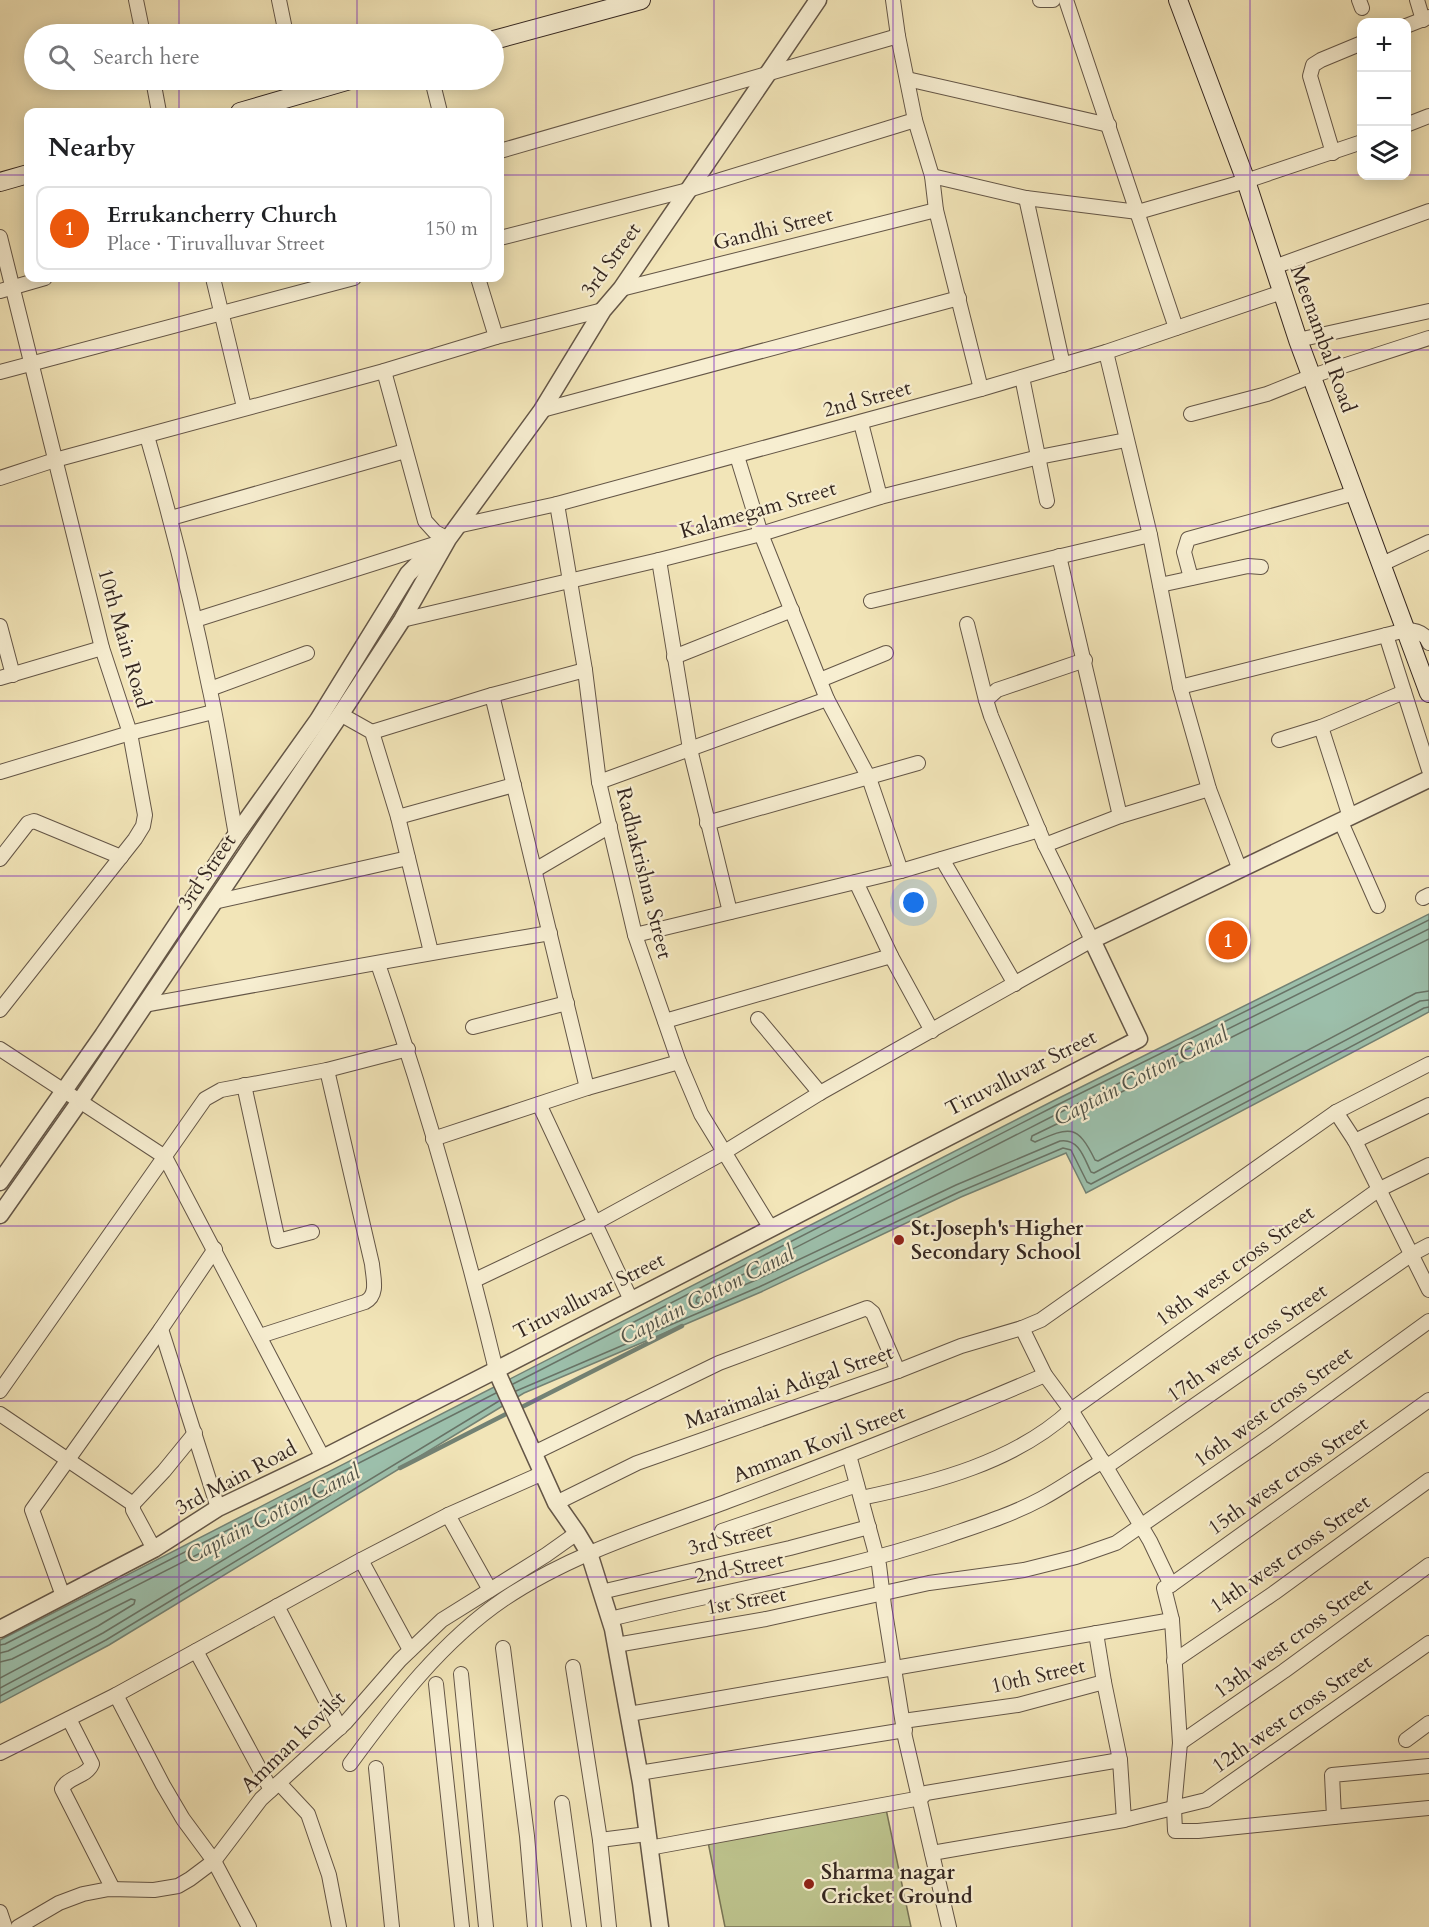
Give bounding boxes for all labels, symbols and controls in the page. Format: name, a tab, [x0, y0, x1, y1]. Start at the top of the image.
map controls	[1357, 18, 1411, 180]
button: +	[1357, 18, 1411, 72]
search box	[24, 24, 504, 90]
icon: search	[45, 41, 78, 74]
text: Search here	[93, 42, 200, 72]
button: −	[1357, 72, 1411, 126]
button: layers	[1357, 126, 1411, 180]
text: Nearby	[48, 130, 136, 165]
text: Errukancherry Church	[107, 200, 337, 230]
street label: Gandhi Street	[710, 200, 836, 258]
text: 1	[64, 215, 75, 242]
text: 150 m	[425, 215, 478, 242]
street label: 3rd Street	[574, 216, 648, 303]
text: Place · Tiruvalluvar Street	[107, 230, 325, 257]
street label: Meenambal Road	[1283, 261, 1363, 417]
street label: 2nd Street	[820, 373, 915, 425]
street label: Kalamegam Street	[677, 474, 840, 546]
street label: 10th Main Road	[90, 565, 158, 711]
street label: Radhakrishna Street	[609, 784, 679, 962]
street label: 3rd Street	[171, 828, 243, 916]
your location	[899, 888, 928, 917]
pin: 1	[1208, 918, 1248, 962]
water label: Captain Cotton Canal	[1048, 1018, 1234, 1133]
street label: Tiruvalluvar Street	[940, 1022, 1102, 1124]
street label: 18th west cross Street	[1150, 1198, 1321, 1334]
place label: St.Joseph's Higher Secondary School	[911, 1214, 1084, 1267]
marker: St.Joseph's Higher Secondary School	[892, 1233, 906, 1247]
water label: Captain Cotton Canal	[614, 1237, 800, 1352]
street label: Tiruvalluvar Street	[508, 1245, 670, 1347]
street label: 17th west cross Street	[1161, 1276, 1333, 1409]
street label: Maraimalai Adigal Street	[681, 1338, 897, 1436]
street label: 16th west cross Street	[1188, 1339, 1359, 1475]
street label: Amman Kovil Street	[729, 1398, 910, 1490]
street label: 15th west cross Street	[1202, 1409, 1374, 1542]
street label: 3rd Main Road	[170, 1434, 302, 1522]
water label: Captain Cotton Canal	[180, 1456, 366, 1571]
street label: 14th west cross Street	[1204, 1487, 1376, 1620]
street label: 3rd Street	[685, 1515, 775, 1563]
street label: 2nd Street	[692, 1545, 786, 1591]
street label: 13th west cross Street	[1208, 1570, 1379, 1706]
street label: 1st Street	[704, 1580, 789, 1622]
street label: 12th west cross Street	[1206, 1647, 1378, 1780]
street label: 10th Street	[988, 1651, 1088, 1701]
street label: Amman kovilst	[234, 1684, 352, 1799]
place label: Sharma nagar Cricket Ground	[821, 1858, 973, 1911]
marker: Sharma nagar Cricket Ground	[802, 1877, 816, 1891]

